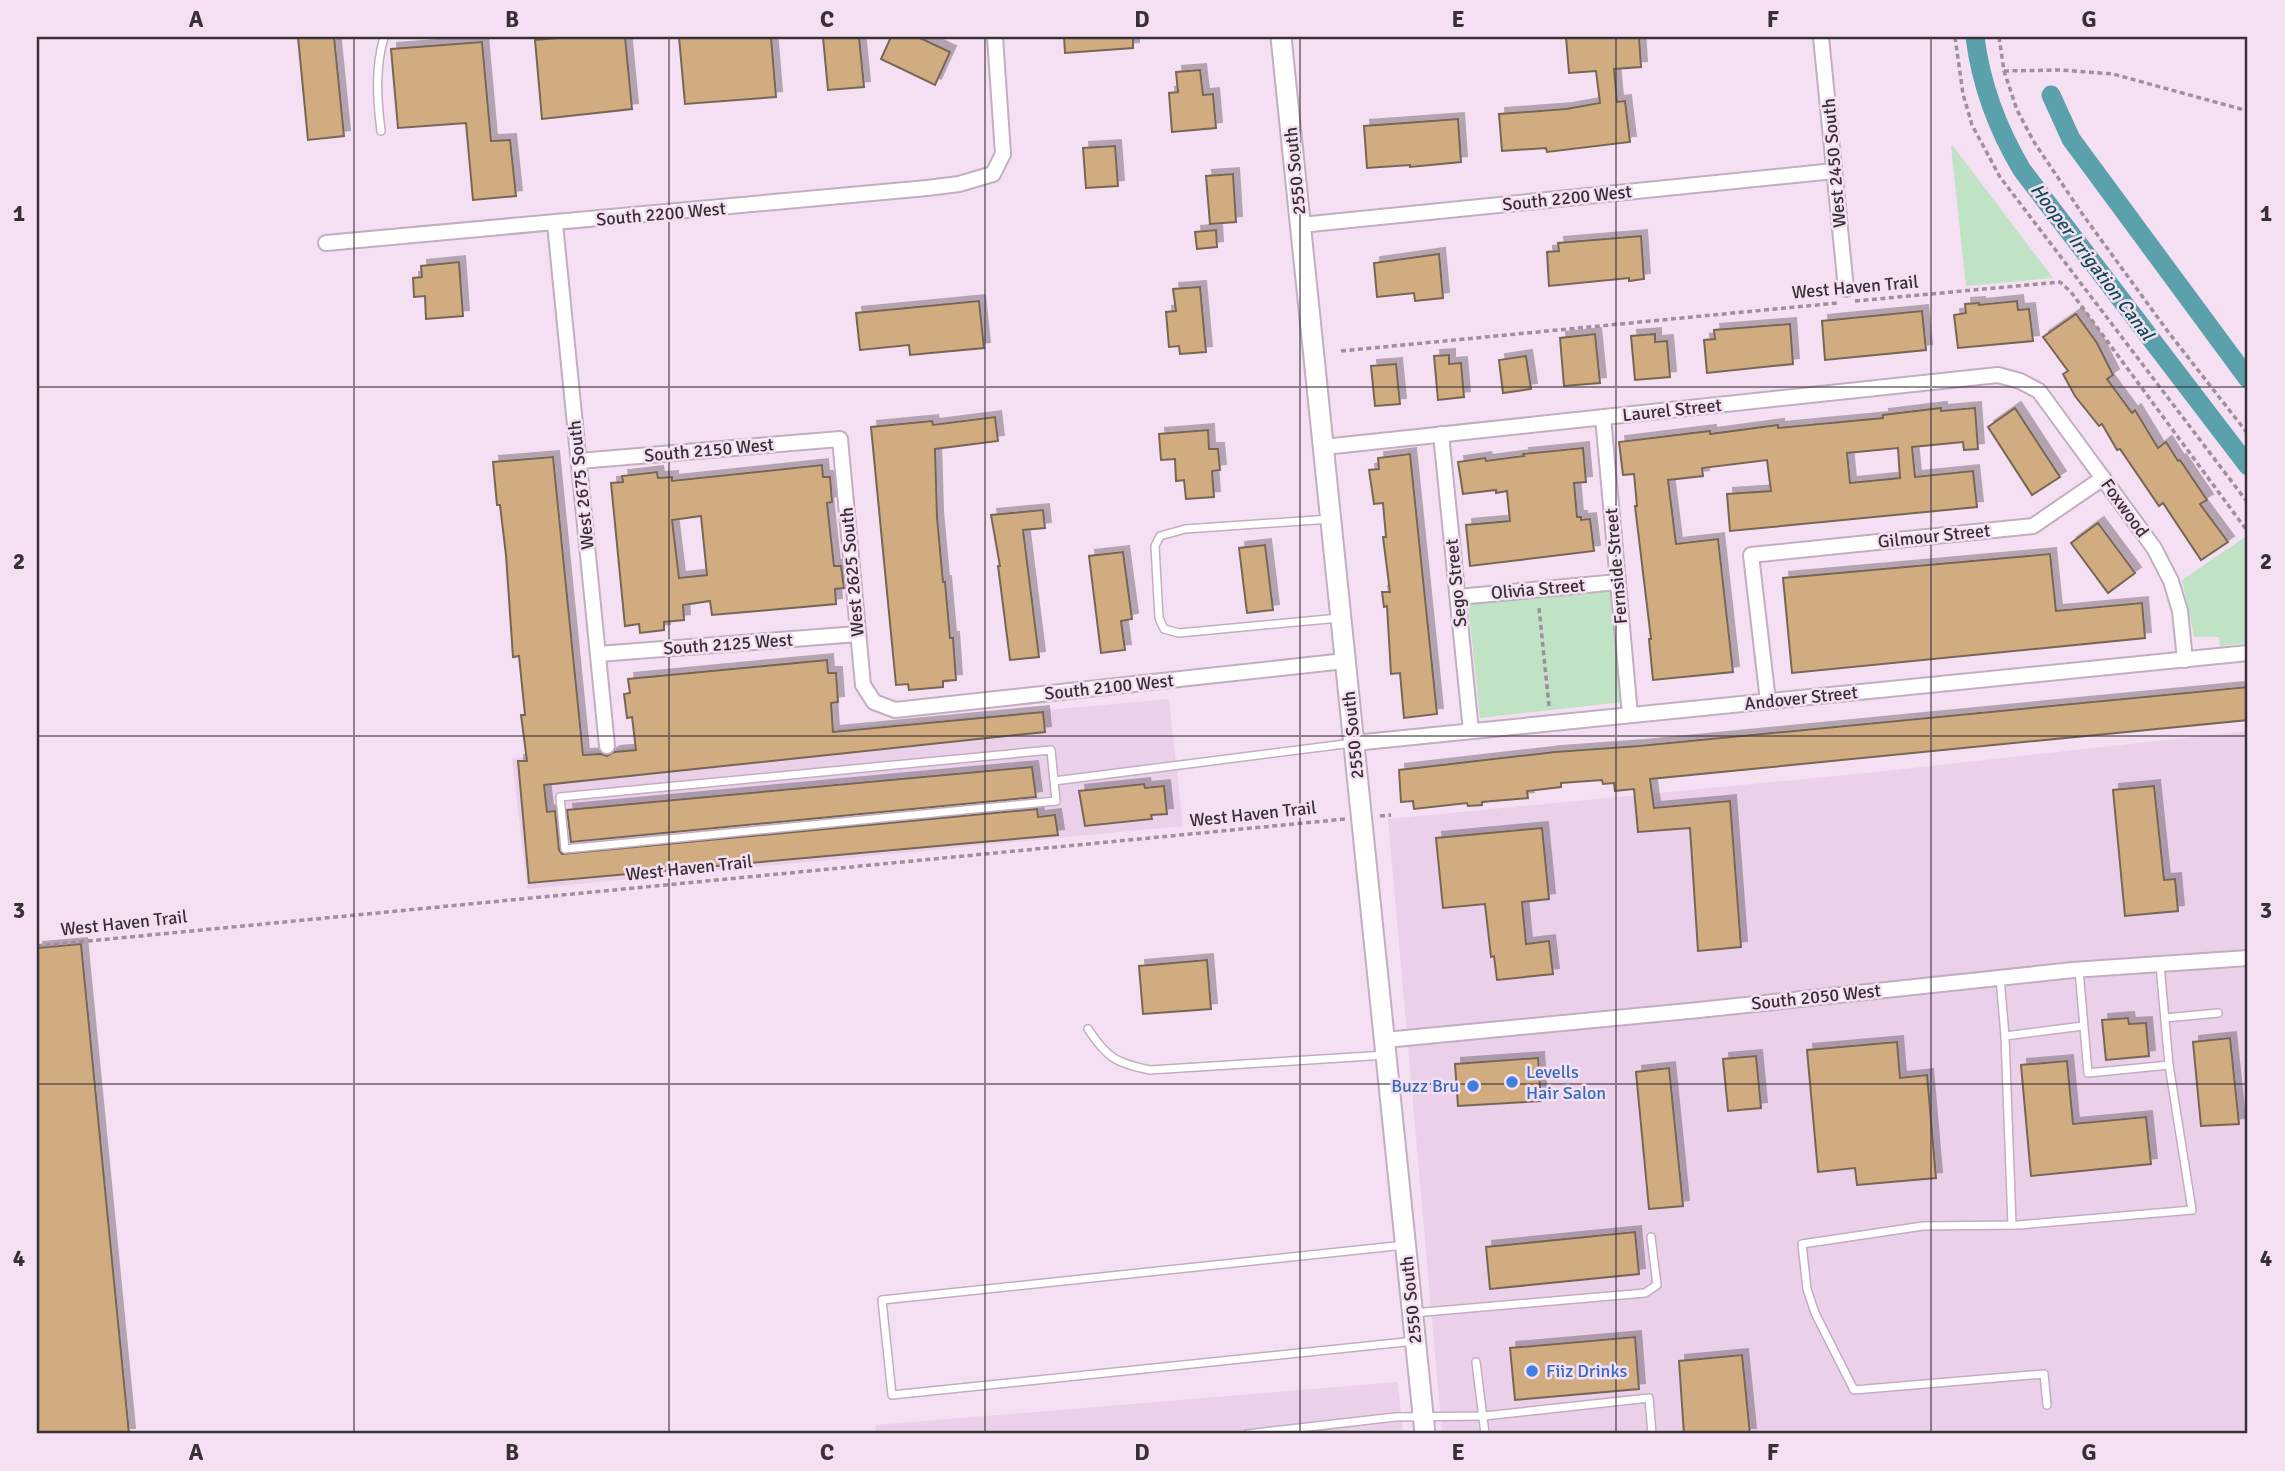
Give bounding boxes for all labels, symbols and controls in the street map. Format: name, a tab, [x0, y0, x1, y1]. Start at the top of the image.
text: A	[189, 5, 204, 34]
text: B	[505, 5, 519, 34]
text: C	[820, 5, 834, 34]
text: D	[1134, 5, 1150, 34]
text: E	[1451, 5, 1465, 34]
text: F	[1767, 5, 1779, 34]
text: G	[2081, 5, 2097, 34]
street label: West 2450 South	[1817, 97, 1851, 229]
street label: 2550 South	[1279, 126, 1311, 216]
water label: Hooper Irrigation Canal	[2025, 179, 2160, 347]
street label: South 2200 West	[1501, 180, 1633, 216]
street label: South 2200 West	[595, 197, 727, 231]
text: 1	[13, 199, 25, 228]
text: 1	[2260, 199, 2272, 228]
street label: West Haven Trail	[1791, 270, 1919, 304]
street label: Laurel Street	[1621, 394, 1723, 426]
street label: West 2675 South	[563, 419, 599, 551]
street label: South 2150 West	[643, 433, 775, 467]
street label: Foxwood	[2096, 474, 2154, 542]
street label: West 2625 South	[835, 506, 869, 638]
street label: Fernside Street	[1600, 507, 1632, 625]
street label: Gilmour Street	[1877, 519, 1991, 553]
street label: Sego Street	[1440, 538, 1472, 628]
text: 2	[13, 547, 25, 576]
text: 2	[2260, 547, 2272, 576]
street label: Olivia Street	[1490, 574, 1586, 604]
street label: South 2125 West	[662, 628, 794, 660]
street label: South 2100 West	[1043, 669, 1175, 705]
street label: Andover Street	[1743, 681, 1859, 715]
street label: 2550 South	[1337, 690, 1369, 780]
street label: West Haven Trail	[1189, 796, 1317, 832]
street label: West Haven Trail	[625, 850, 753, 886]
text: 3	[13, 896, 25, 925]
text: 3	[2260, 896, 2272, 925]
street label: West Haven Trail	[60, 905, 188, 941]
street label: South 2050 West	[1750, 979, 1882, 1015]
place label: Levells Hair Salon	[1526, 1061, 1606, 1104]
marker: Levells Hair Salon	[1504, 1074, 1520, 1090]
place label: Buzz Bru	[1391, 1075, 1459, 1097]
marker: Buzz Bru	[1465, 1078, 1481, 1094]
text: 4	[13, 1244, 25, 1273]
text: 4	[2260, 1244, 2272, 1273]
street label: 2550 South	[1395, 1255, 1427, 1345]
place label: Fiiz Drinks	[1546, 1360, 1627, 1382]
marker: Fiiz Drinks	[1524, 1363, 1540, 1379]
text: A	[189, 1438, 204, 1467]
text: B	[505, 1438, 519, 1467]
text: C	[820, 1438, 834, 1467]
text: D	[1134, 1438, 1150, 1467]
text: E	[1451, 1438, 1465, 1467]
text: F	[1767, 1438, 1779, 1467]
text: G	[2081, 1438, 2097, 1467]

